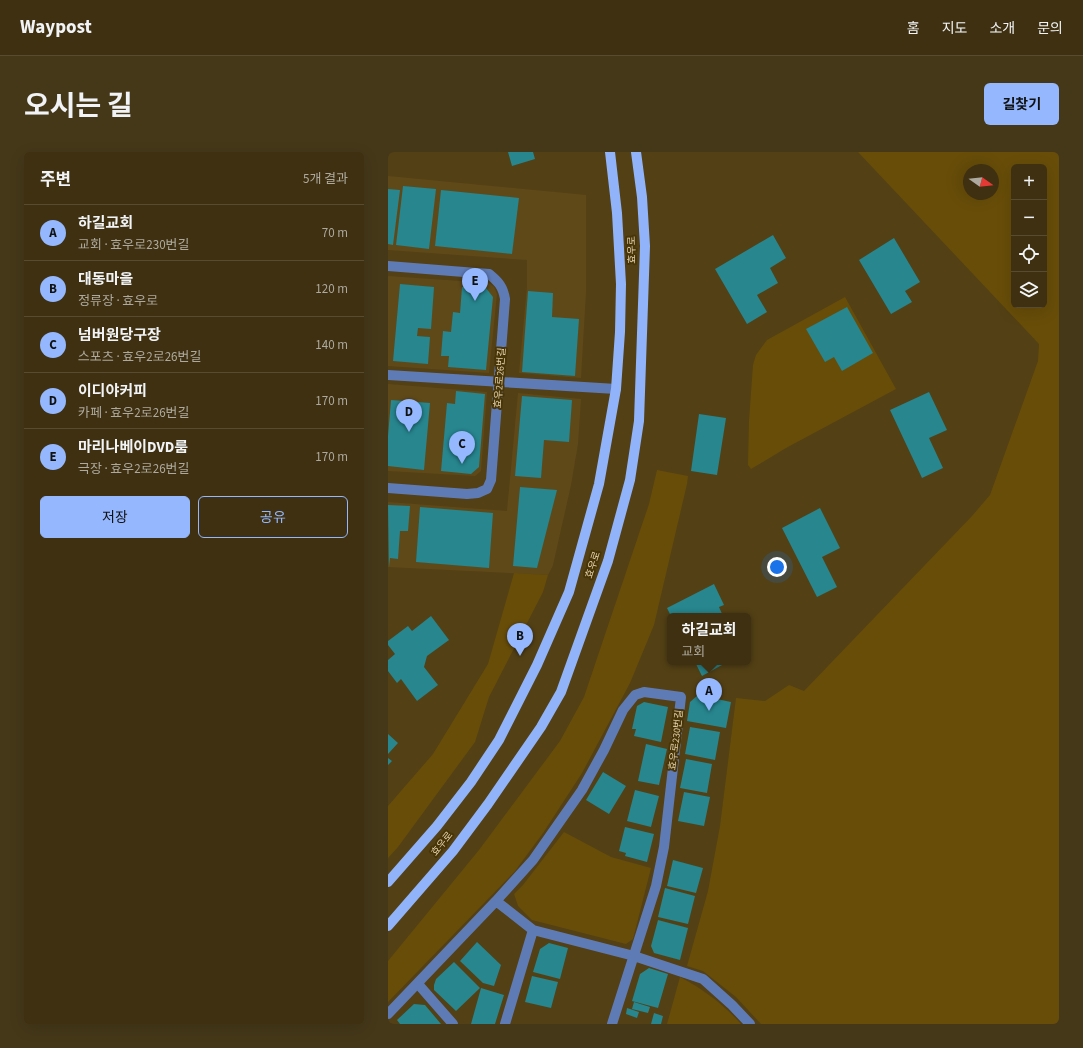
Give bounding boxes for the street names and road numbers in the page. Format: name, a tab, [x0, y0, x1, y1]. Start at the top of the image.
street label: 효우로	[625, 236, 639, 264]
street label: 효우2로26번길	[491, 347, 509, 409]
street label: 효우로	[582, 550, 604, 580]
street label: 효우로230번길	[665, 709, 687, 771]
street label: 효우로	[428, 829, 456, 859]

